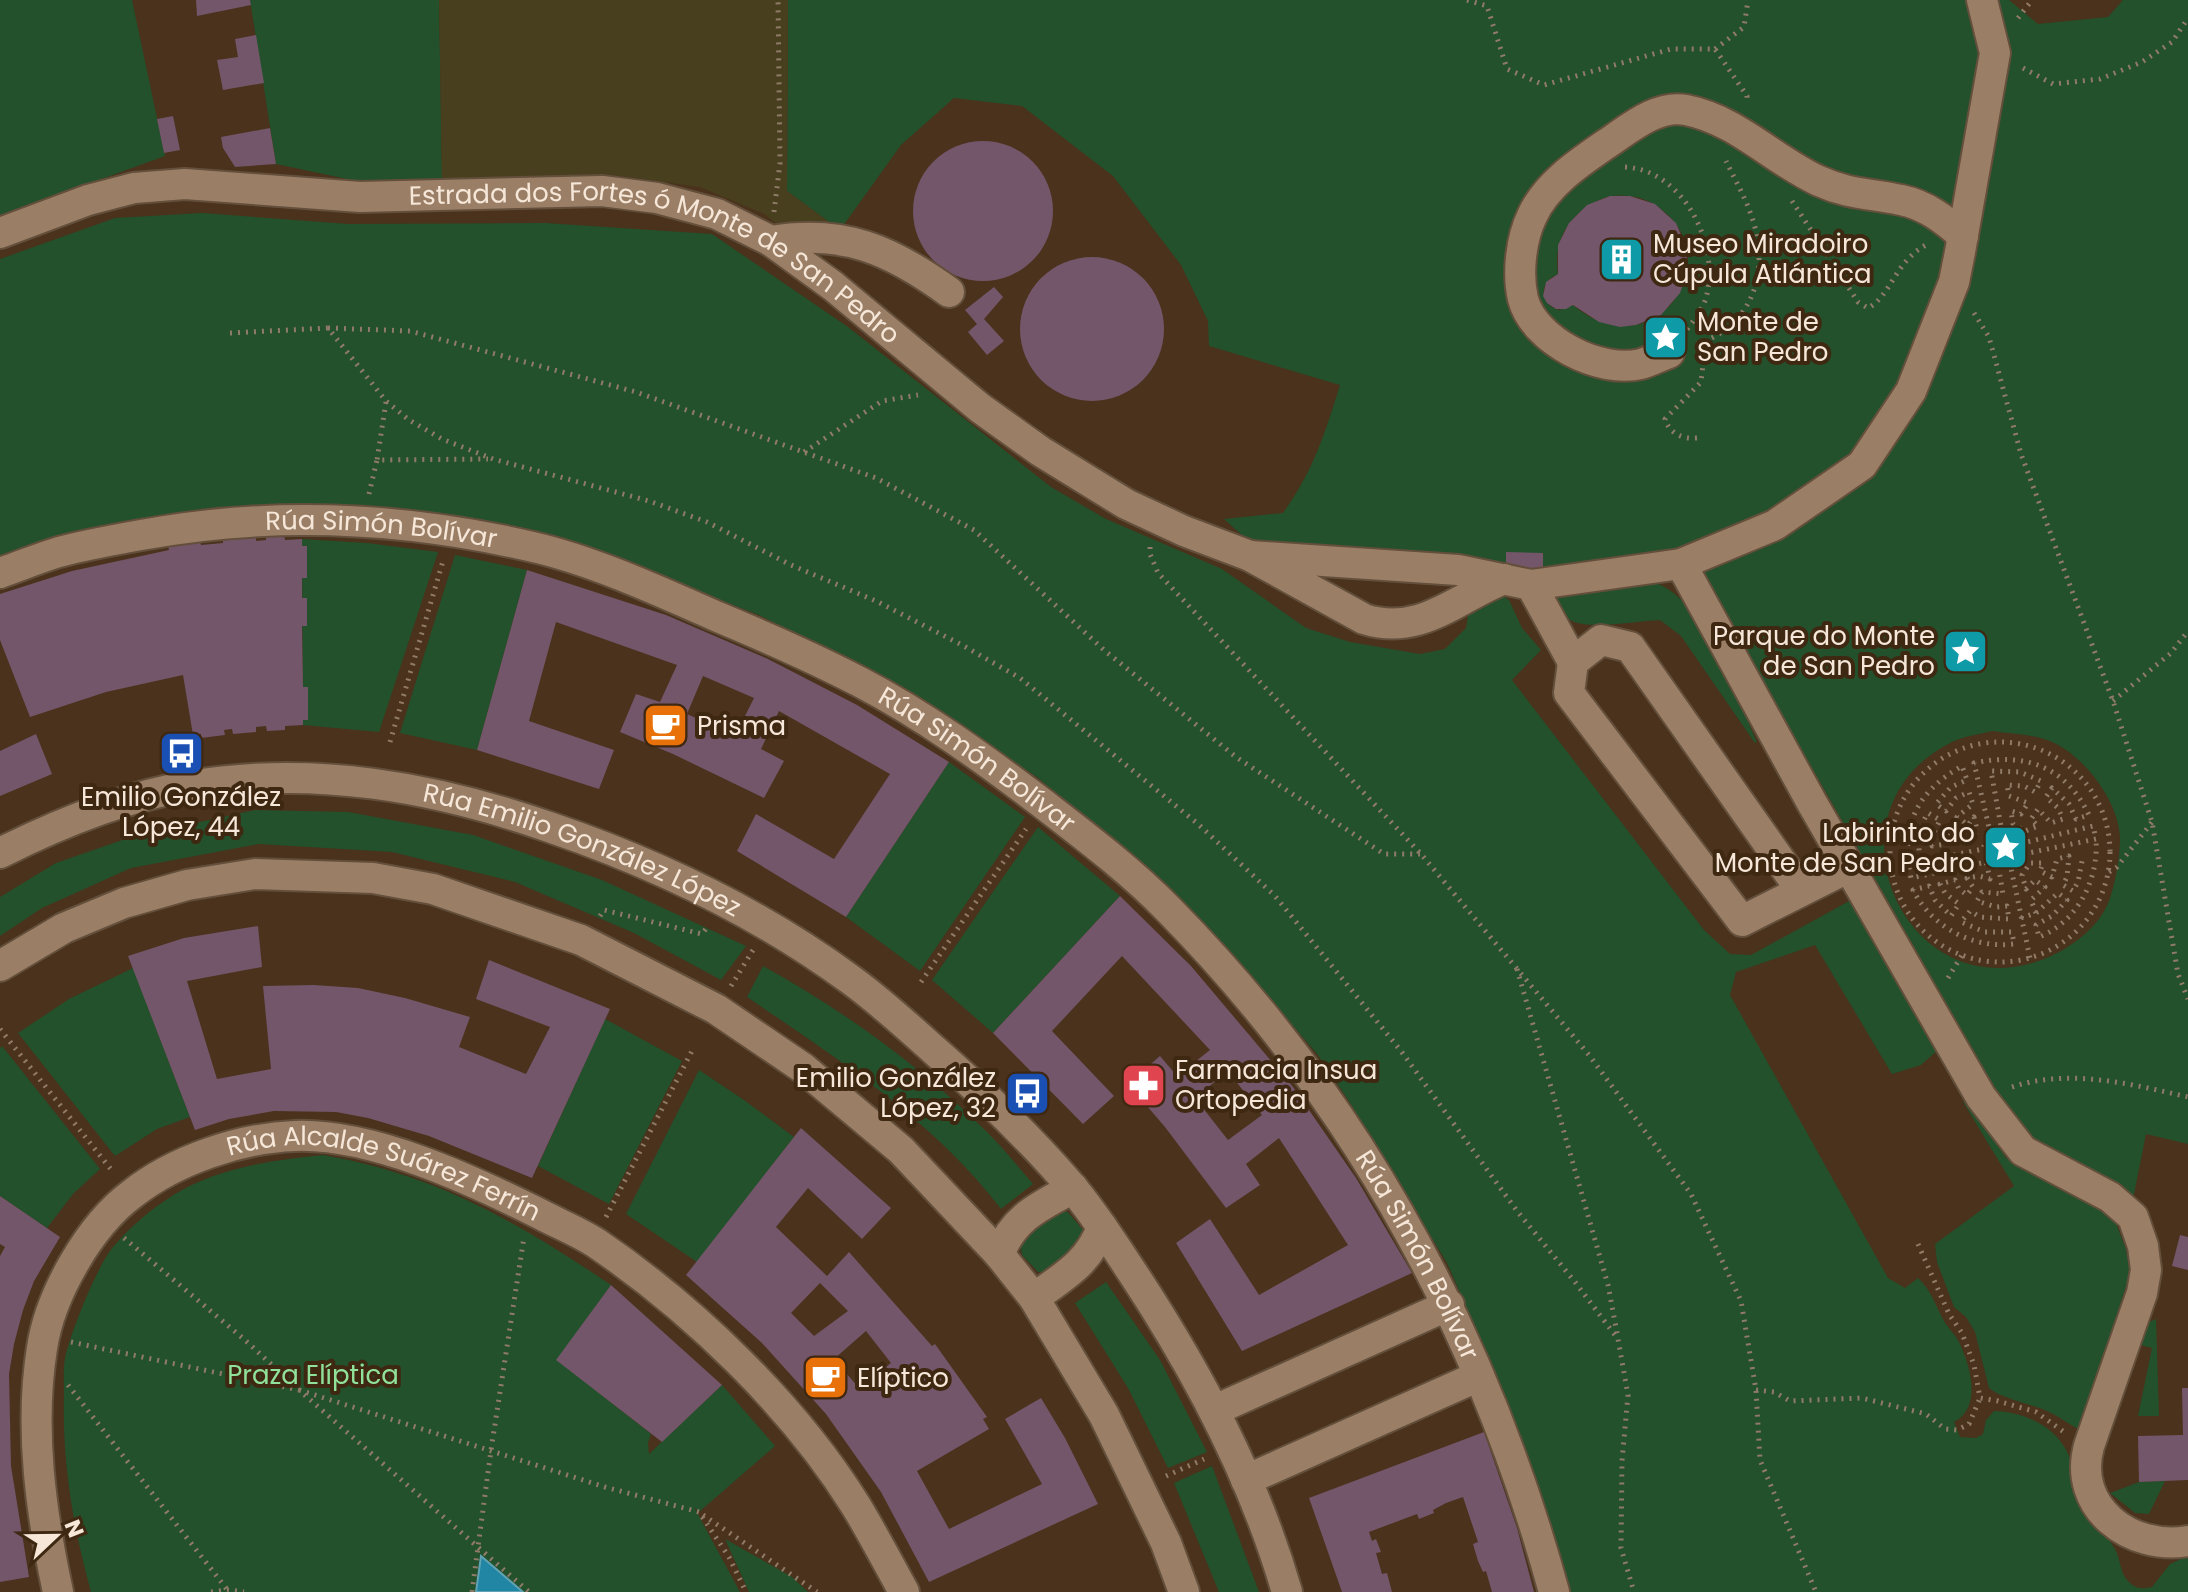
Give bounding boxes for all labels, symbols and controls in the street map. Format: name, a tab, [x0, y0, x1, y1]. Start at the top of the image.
street label: Estrada dos Fortes ó Monte de San Pedro	[408, 173, 908, 352]
place label: Museo Miradoiro Cúpula Atlántica	[1653, 226, 1872, 292]
building icon: Museo Miradoiro Cúpula Atlántica	[1598, 235, 1646, 283]
place label: Monte de San Pedro	[1697, 304, 1829, 370]
place icon: Monte de San Pedro	[1642, 313, 1690, 361]
street label: Rúa Simón Bolívar	[265, 502, 500, 557]
place label: Parque do Monte de San Pedro	[1713, 618, 1935, 684]
place icon: Parque do Monte de San Pedro	[1942, 627, 1990, 675]
street label: Rúa Simón Bolívar	[872, 678, 1083, 840]
cafe icon: Prisma	[642, 702, 690, 750]
place label: Prisma	[697, 708, 786, 744]
bus stop icon: Emilio González López, 44	[157, 730, 205, 778]
street label: Rúa Emilio González López	[420, 774, 747, 925]
place label: Emilio González López, 44	[81, 779, 281, 845]
place label: Labirinto do Monte de San Pedro	[1715, 815, 1975, 881]
place icon: Labirinto do Monte de San Pedro	[1982, 824, 2030, 872]
place label: Farmacia Insua Ortopedia	[1175, 1052, 1377, 1118]
place label: Emilio González López, 32	[796, 1060, 996, 1126]
pharmacy icon: Farmacia Insua Ortopedia	[1120, 1061, 1168, 1109]
bus stop icon: Emilio González López, 32	[1003, 1069, 1051, 1117]
street label: Rúa Alcalde Suárez Ferrín	[222, 1118, 547, 1230]
street label: Rúa Simón Bolívar	[1347, 1143, 1488, 1366]
cafe icon: Elíptico	[802, 1354, 850, 1402]
park label: Praza Elíptica	[227, 1357, 399, 1393]
place label: Elíptico	[857, 1360, 949, 1396]
north arrow	[16, 1496, 96, 1576]
text: N	[57, 1515, 92, 1542]

